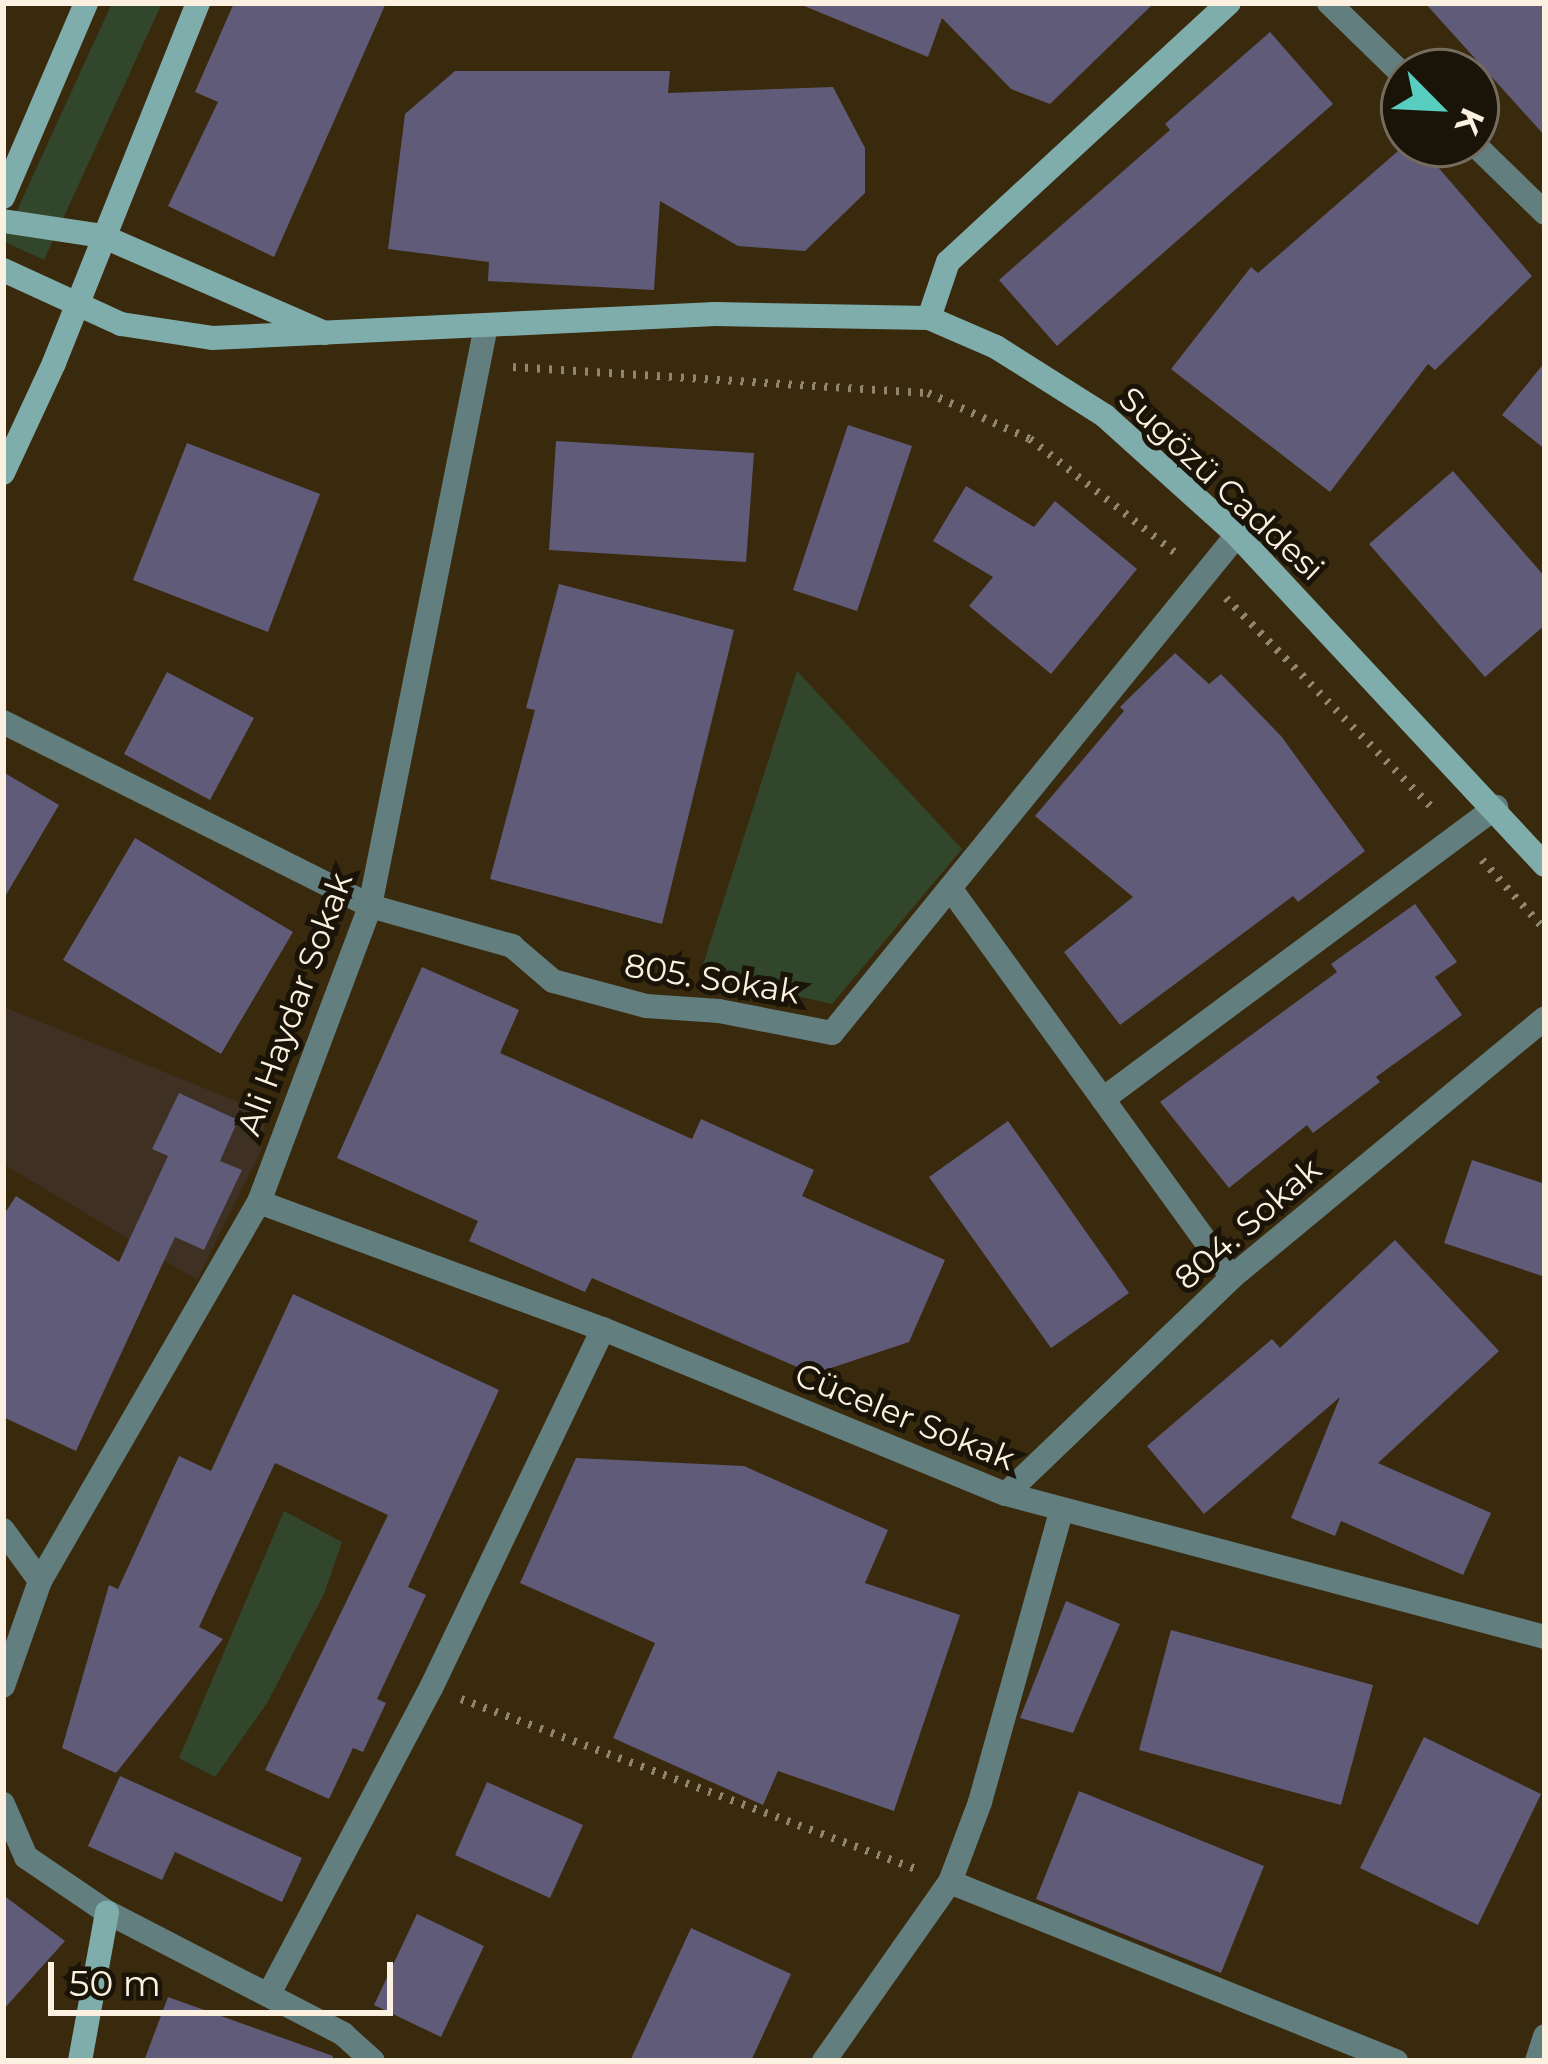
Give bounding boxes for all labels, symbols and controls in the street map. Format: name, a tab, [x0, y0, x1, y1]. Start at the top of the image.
north arrow	[1380, 48, 1500, 168]
text: K	[1447, 102, 1493, 141]
street label: Sugözü Caddesi	[1110, 379, 1332, 589]
street label: Ali Haydar Sokak	[229, 867, 361, 1141]
street label: 805. Sokak	[622, 946, 802, 1012]
street label: 804. Sokak	[1167, 1150, 1329, 1298]
street label: Cüceler Sokak	[789, 1355, 1021, 1479]
scale bar	[54, 1938, 399, 2012]
text: 50 m	[69, 1961, 161, 2005]

